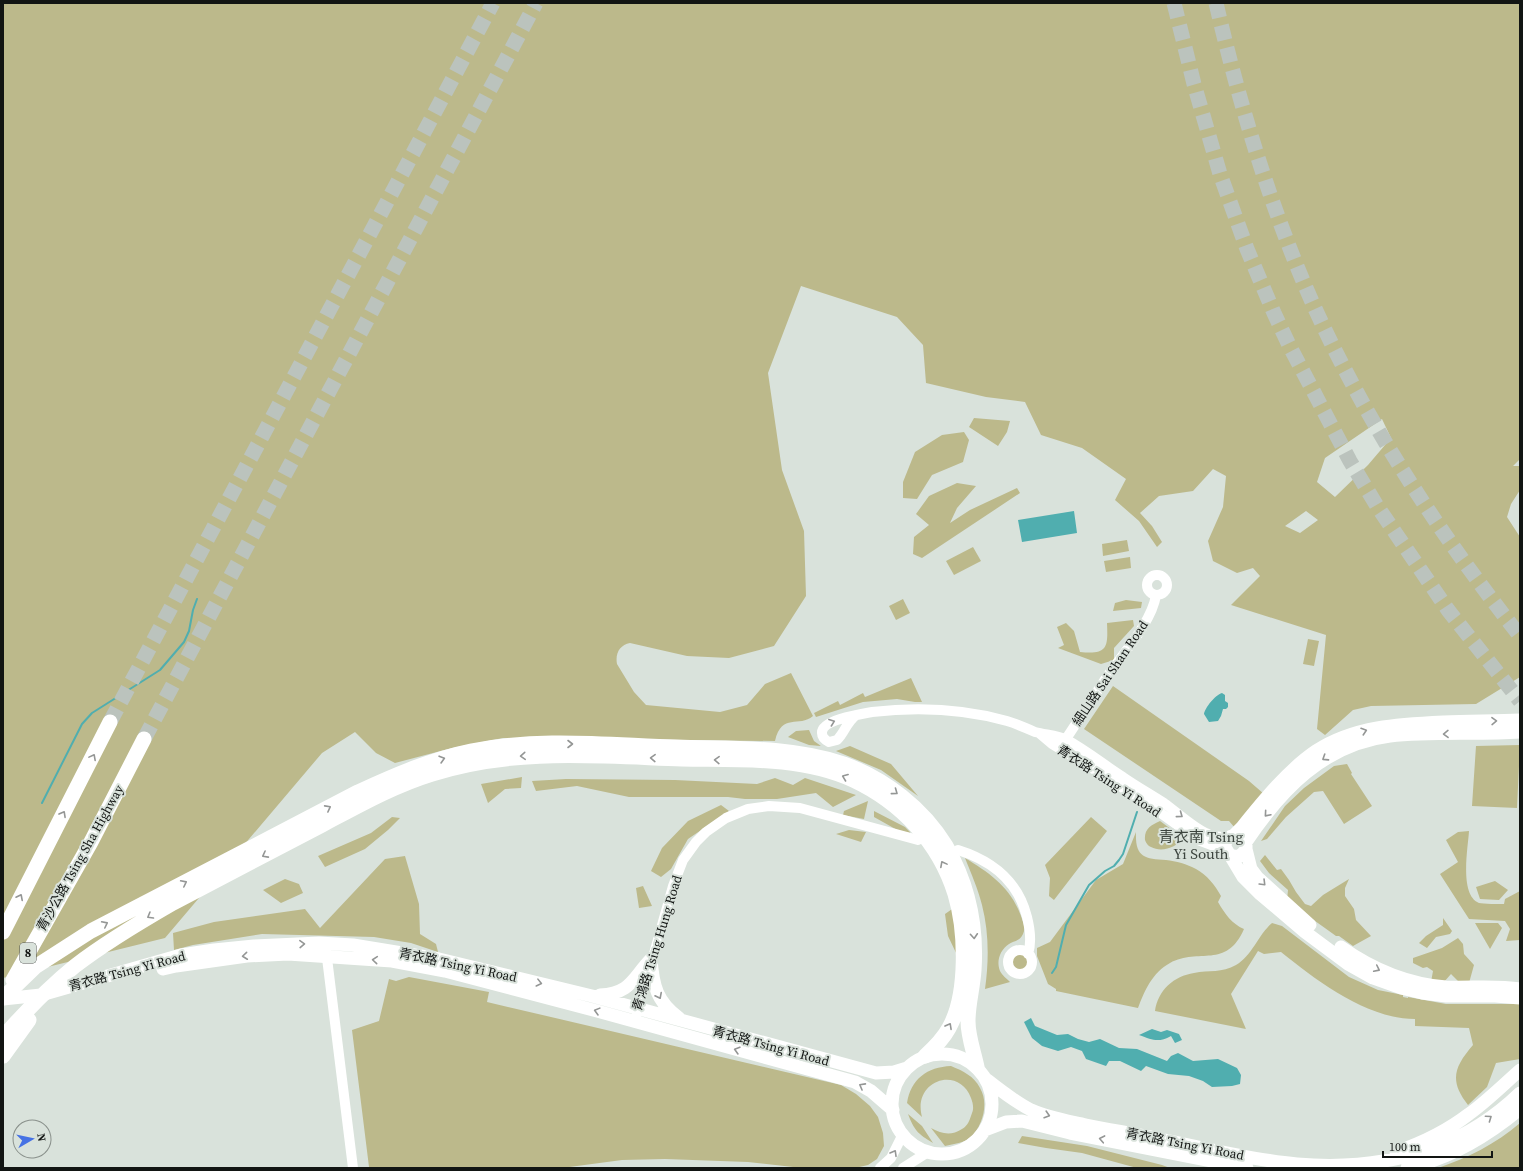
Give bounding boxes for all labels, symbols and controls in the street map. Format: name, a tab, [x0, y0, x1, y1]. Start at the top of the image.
street label: 細山路 Sai Shan Road	[1068, 617, 1152, 729]
one-way arrow	[1491, 717, 1497, 725]
one-way arrow	[829, 719, 836, 727]
one-way arrow	[1361, 727, 1368, 736]
one-way arrow	[1443, 730, 1449, 738]
one-way arrow	[567, 740, 573, 748]
street label: 青衣路 Tsing Yi Road	[1054, 741, 1165, 821]
one-way arrow	[520, 752, 526, 761]
one-way arrow	[89, 754, 96, 761]
one-way arrow	[650, 754, 656, 762]
one-way arrow	[1323, 754, 1330, 761]
one-way arrow	[438, 755, 445, 764]
one-way arrow	[714, 755, 720, 764]
one-way arrow	[842, 774, 849, 782]
street label: 青沙公路 Tsing Sha Highway	[33, 782, 127, 934]
one-way arrow	[891, 787, 898, 794]
one-way arrow	[324, 805, 331, 813]
one-way arrow	[1264, 809, 1272, 817]
one-way arrow	[1176, 810, 1183, 817]
one-way arrow	[59, 811, 66, 818]
district label: 青衣南 Tsing Yi South	[1159, 826, 1244, 864]
one-way arrow	[262, 850, 269, 858]
one-way arrow	[940, 861, 948, 869]
street label: 青鴻路 Tsing Hung Road	[628, 872, 686, 1013]
one-way arrow	[1258, 878, 1266, 886]
one-way arrow	[179, 881, 187, 888]
one-way arrow	[16, 894, 23, 902]
one-way arrow	[147, 912, 154, 919]
one-way arrow	[101, 921, 108, 928]
one-way arrow	[969, 933, 978, 939]
one-way arrow	[299, 940, 305, 948]
road number: 8	[20, 943, 36, 963]
street label: 青衣路 Tsing Yi Road	[398, 944, 519, 986]
street label: 青衣路 Tsing Yi Road	[67, 947, 188, 995]
one-way arrow	[242, 952, 248, 961]
one-way arrow	[372, 955, 378, 964]
one-way arrow	[1373, 964, 1380, 972]
one-way arrow	[536, 978, 543, 987]
one-way arrow	[654, 992, 662, 999]
one-way arrow	[593, 1007, 600, 1016]
street label: 青衣路 Tsing Yi Road	[711, 1022, 832, 1070]
one-way arrow	[945, 1023, 952, 1030]
one-way arrow	[734, 1047, 741, 1055]
one-way arrow	[859, 1084, 866, 1091]
one-way arrow	[1044, 1110, 1051, 1119]
one-way arrow	[1485, 1116, 1492, 1123]
north arrow	[12, 1119, 52, 1159]
street label: 青衣路 Tsing Yi Road	[1124, 1124, 1246, 1164]
text: N	[33, 1132, 49, 1143]
scale bar	[1383, 1133, 1492, 1159]
one-way arrow	[1099, 1135, 1105, 1144]
text: 100 m	[1389, 1139, 1421, 1155]
one-way arrow	[889, 1150, 896, 1157]

